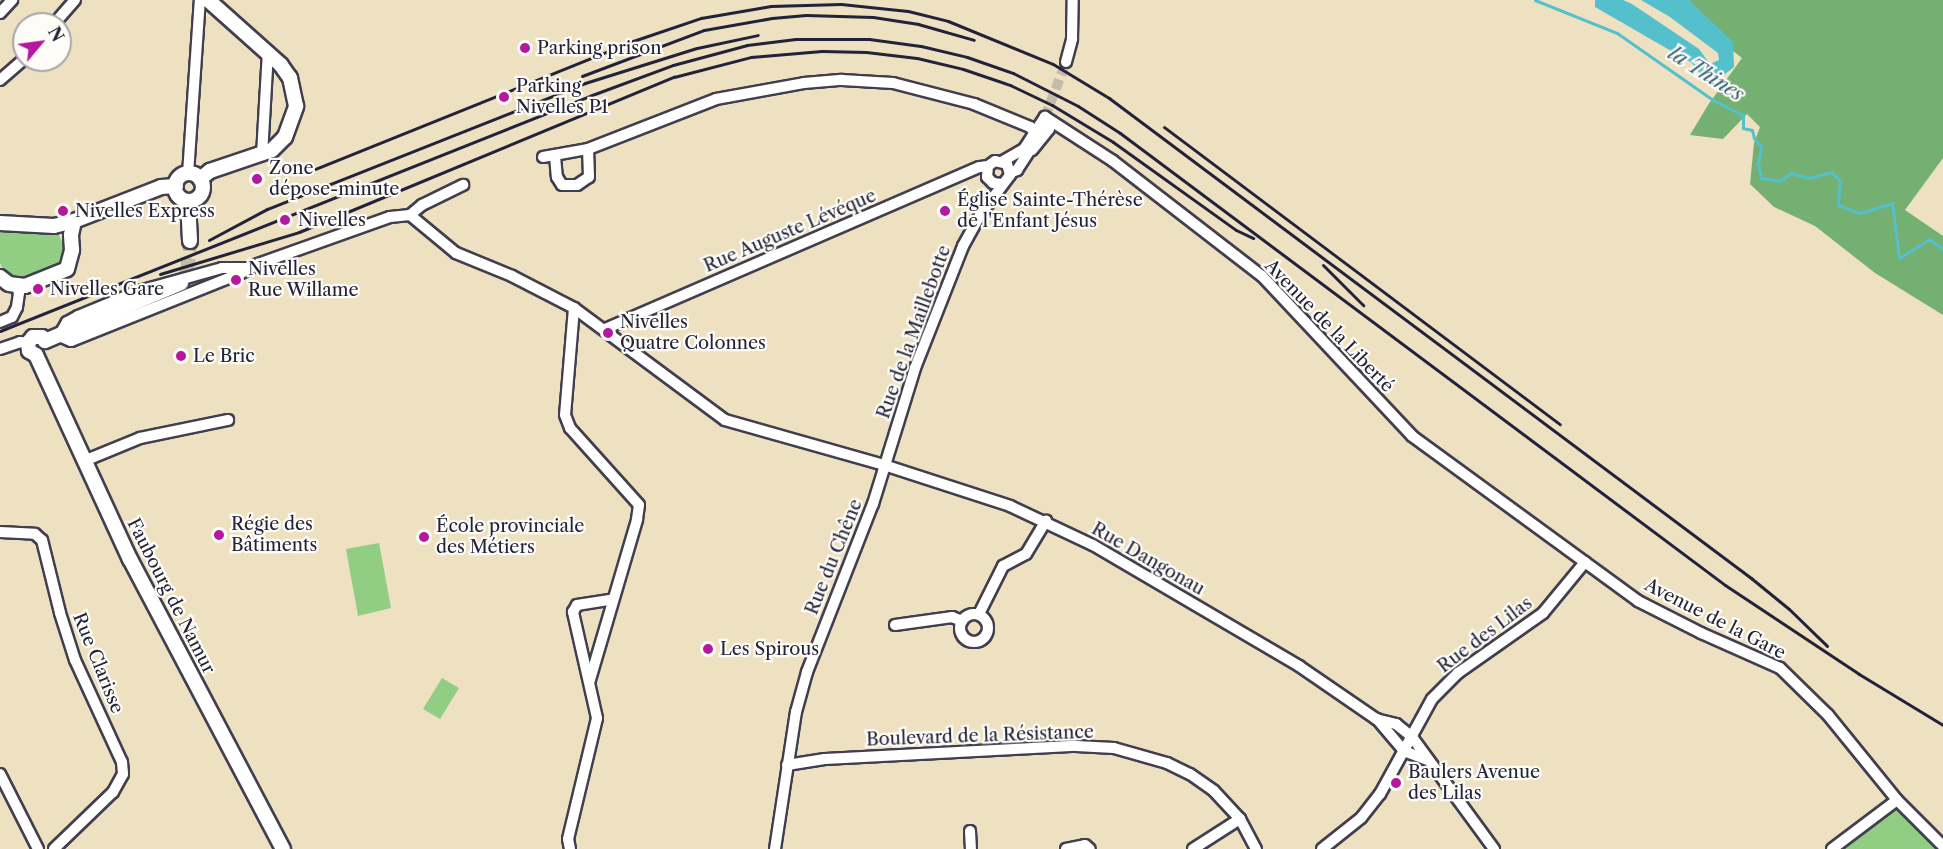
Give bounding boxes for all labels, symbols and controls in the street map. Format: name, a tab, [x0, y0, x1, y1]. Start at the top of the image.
north arrow	[12, 12, 72, 72]
text: N	[44, 23, 68, 45]
place label: Parking prison	[537, 37, 661, 59]
marker: Parking prison	[518, 41, 532, 55]
water label: la Thines	[1664, 41, 1748, 107]
place label: Parking Nivelles P1	[516, 76, 608, 118]
marker: Parking Nivelles P1	[497, 90, 511, 104]
place label: Zone dépose-minute	[269, 158, 399, 201]
marker: Zone dépose-minute	[250, 172, 264, 186]
street label: Rue Auguste Lévéque	[700, 185, 880, 277]
place label: Église Sainte-Thérèse de l'Enfant Jésus	[957, 190, 1143, 232]
place label: Nivelles Express	[75, 200, 215, 222]
marker: Nivelles Express	[56, 204, 70, 218]
marker: Église Sainte-Thérèse de l'Enfant Jésus	[938, 204, 952, 218]
place label: Nivelles	[298, 209, 366, 231]
marker: Nivelles	[276, 211, 294, 229]
street label: Rue de la Maillebotte	[873, 242, 955, 422]
street label: Avenue de la Liberté	[1260, 255, 1398, 397]
place label: Nivelles Rue Willame	[248, 259, 359, 302]
marker: Nivelles Rue Willame	[229, 273, 243, 287]
place label: Nivelles Gare	[50, 278, 164, 300]
marker: Nivelles Gare	[31, 282, 45, 296]
place label: Nivelles Quatre Colonnes	[620, 312, 766, 354]
marker: Nivelles Quatre Colonnes	[601, 326, 615, 340]
place label: Le Bric	[193, 345, 255, 367]
marker: Le Bric	[174, 349, 188, 363]
street label: Rue du Chêne	[801, 496, 867, 618]
place label: Régie des Bâtiments	[231, 514, 317, 556]
street label: Faubourg de Namur	[122, 515, 220, 677]
place label: École provinciale des Métiers	[436, 516, 584, 558]
street label: Rue Dangonau	[1088, 518, 1208, 600]
marker: Régie des Bâtiments	[212, 528, 226, 542]
marker: École provinciale des Métiers	[417, 530, 431, 544]
street label: Avenue de la Gare	[1641, 574, 1789, 664]
street label: Rue des Lilas	[1433, 592, 1537, 678]
street label: Rue Clarisse	[68, 610, 128, 716]
place label: Les Spirous	[720, 638, 819, 660]
marker: Les Spirous	[701, 642, 715, 656]
street label: Boulevard de la Résistance	[866, 721, 1094, 751]
place label: Baulers Avenue des Lilas	[1408, 762, 1541, 804]
marker: Baulers Avenue des Lilas	[1389, 776, 1403, 790]

